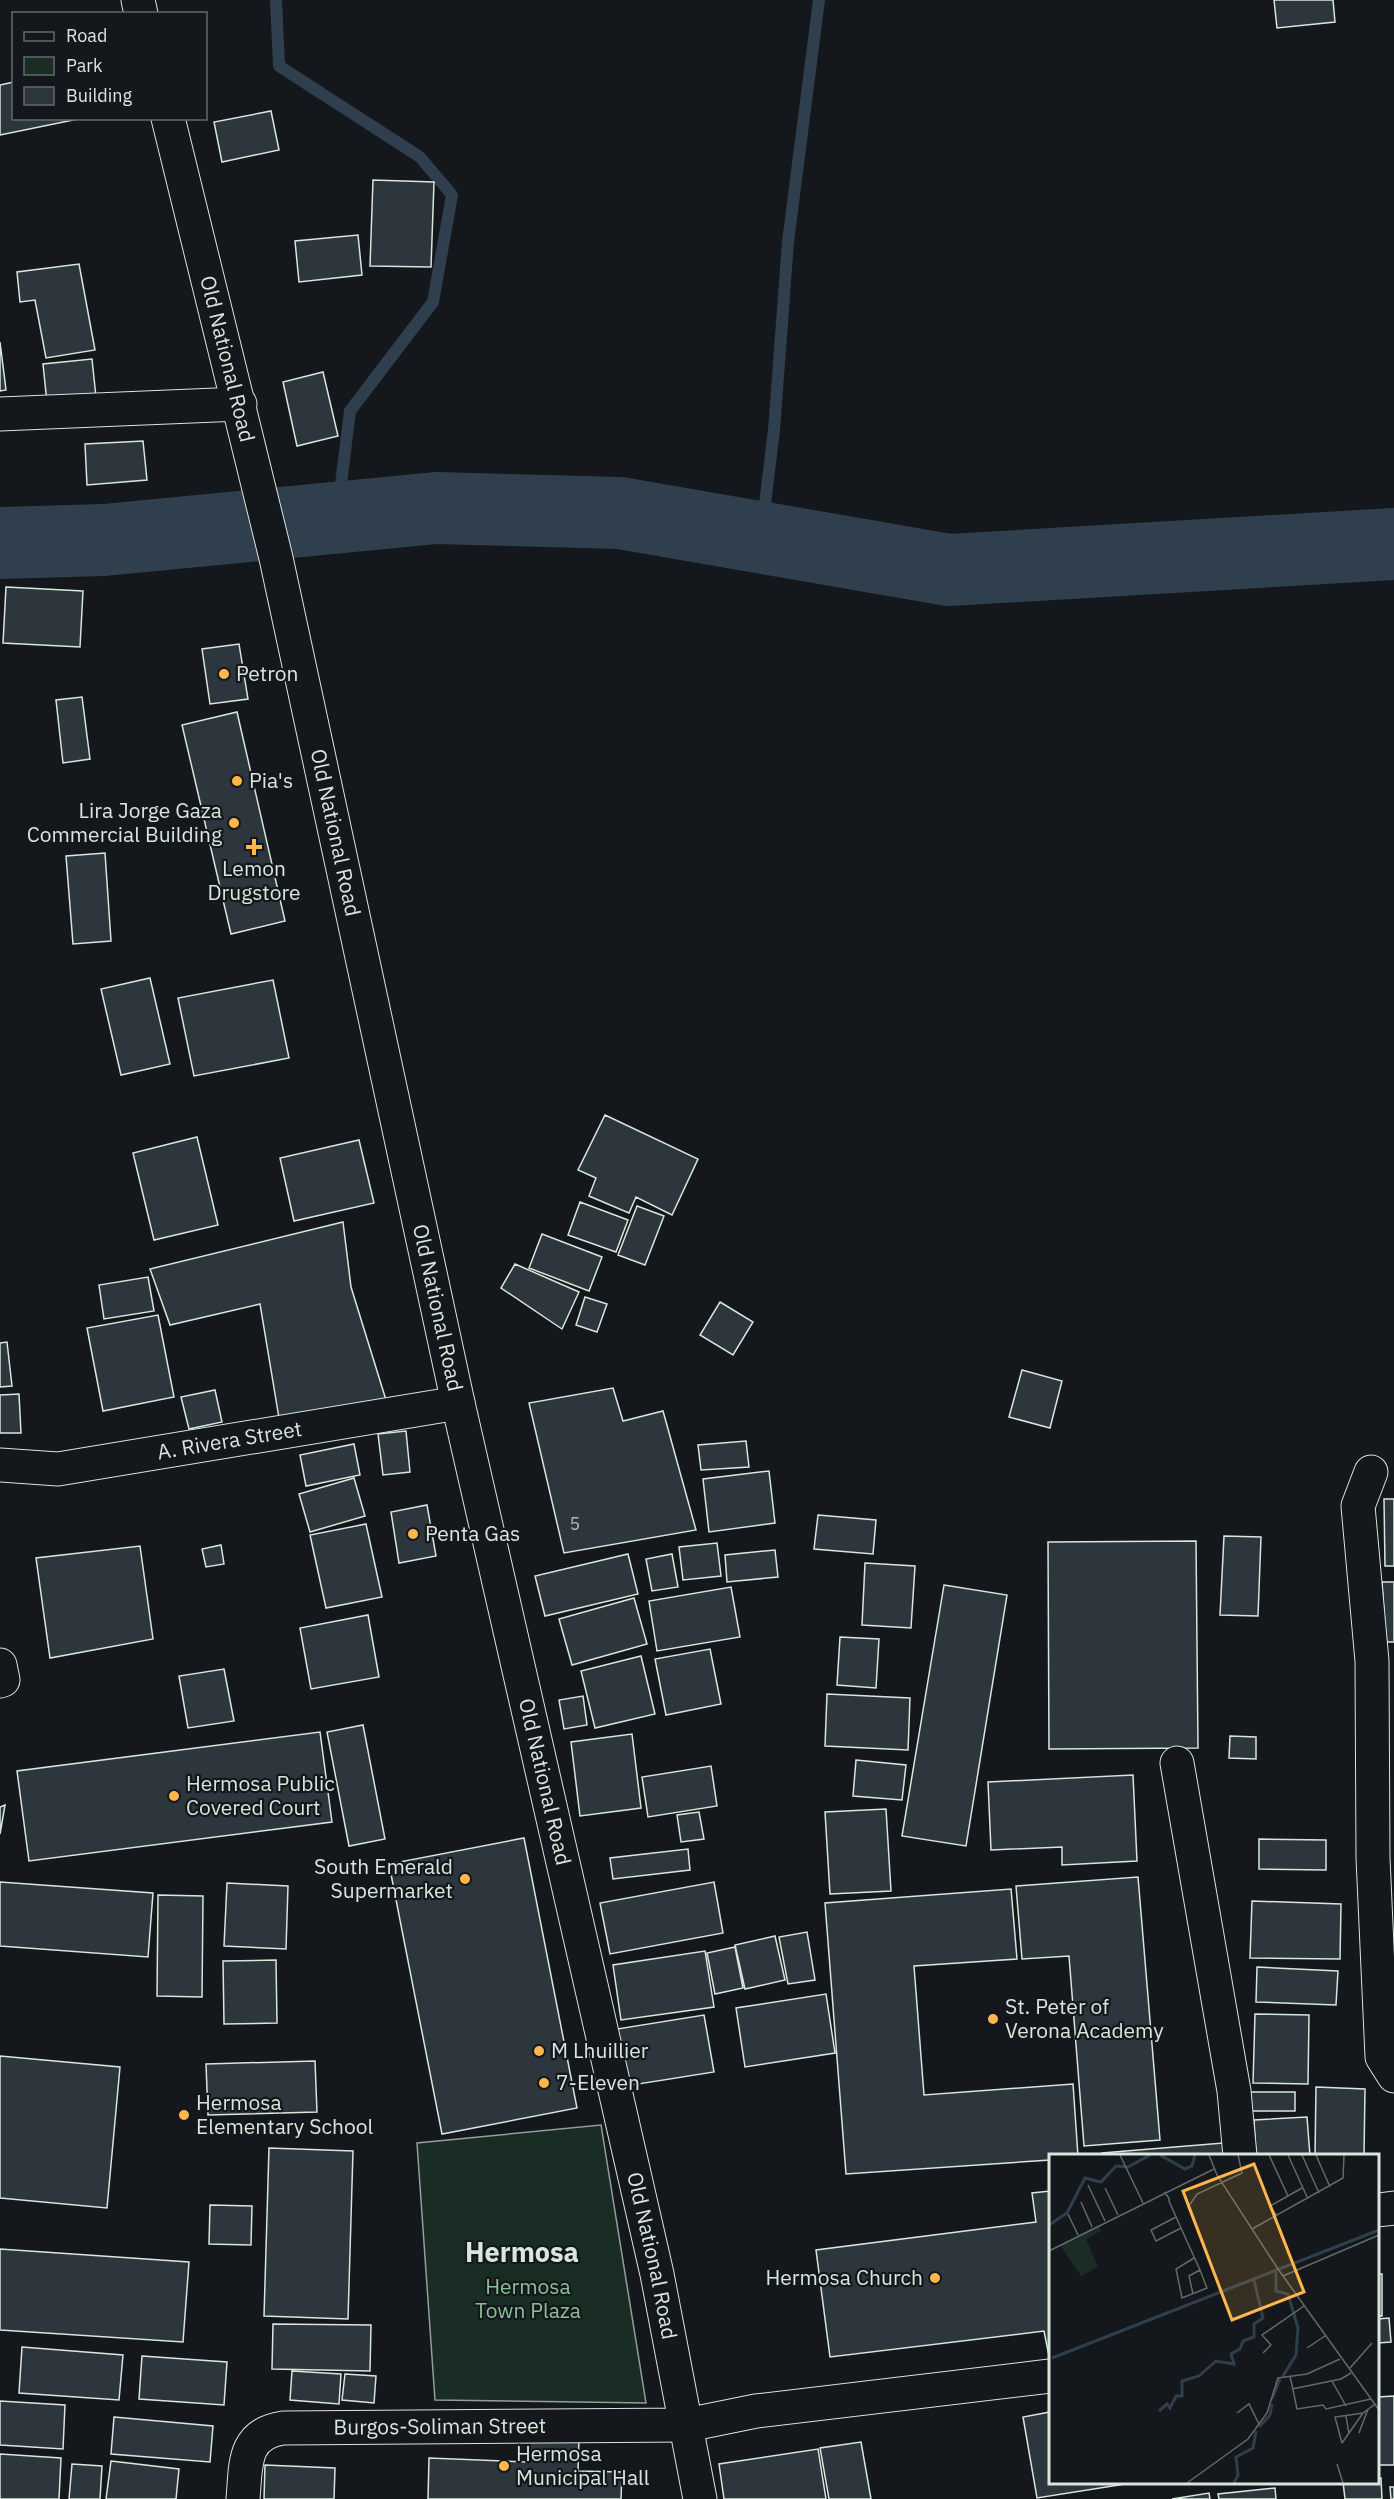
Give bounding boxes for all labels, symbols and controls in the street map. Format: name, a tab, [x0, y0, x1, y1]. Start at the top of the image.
legend	[12, 12, 207, 120]
text: Road	[66, 24, 107, 47]
text: Park	[66, 54, 103, 77]
text: Building	[66, 84, 133, 107]
street label: Old National Road	[194, 273, 262, 445]
place label: Petron	[236, 659, 299, 687]
marker: Petron	[217, 667, 231, 681]
street label: Old National Road	[305, 746, 368, 919]
place label: Pia's	[249, 766, 293, 794]
marker: Pia's	[230, 774, 244, 788]
place label: Lira Jorge Gaza Commercial Building	[27, 796, 222, 848]
marker: Lira Jorge Gaza Commercial Building	[227, 816, 241, 830]
marker: Lemon Drugstore	[247, 840, 261, 854]
place label: Lemon Drugstore	[207, 854, 301, 906]
street label: Old National Road	[407, 1221, 470, 1394]
street label: A. Rivera Street	[155, 1414, 304, 1465]
house number: 5	[570, 1512, 580, 1535]
place label: Penta Gas	[425, 1519, 520, 1547]
marker: Penta Gas	[406, 1527, 420, 1541]
street label: Old National Road	[513, 1695, 578, 1868]
place label: Hermosa Public Covered Court	[186, 1769, 335, 1821]
marker: Hermosa Public Covered Court	[167, 1789, 181, 1803]
place label: South Emerald Supermarket	[314, 1852, 453, 1904]
marker: South Emerald Supermarket	[458, 1872, 472, 1886]
place label: St. Peter of Verona Academy	[1005, 1992, 1164, 2044]
marker: St. Peter of Verona Academy	[986, 2012, 1000, 2026]
place label: M Lhuillier	[551, 2036, 649, 2064]
marker: M Lhuillier	[532, 2044, 546, 2058]
place label: 7-Eleven	[556, 2068, 640, 2096]
marker: 7-Eleven	[537, 2076, 551, 2090]
place label: Hermosa Elementary School	[196, 2088, 373, 2140]
marker: Hermosa Elementary School	[177, 2108, 191, 2122]
inset map	[1049, 2154, 1379, 2484]
street label: Old National Road	[621, 2169, 684, 2342]
district label: Hermosa	[465, 2234, 579, 2269]
place label: Hermosa Church	[765, 2263, 923, 2291]
marker: Hermosa Church	[928, 2271, 942, 2285]
park label: Hermosa Town Plaza	[475, 2272, 581, 2324]
street label: Burgos-Soliman Street	[333, 2411, 546, 2441]
place label: Hermosa Municipal Hall	[516, 2439, 650, 2491]
marker: Hermosa Municipal Hall	[497, 2459, 511, 2473]

